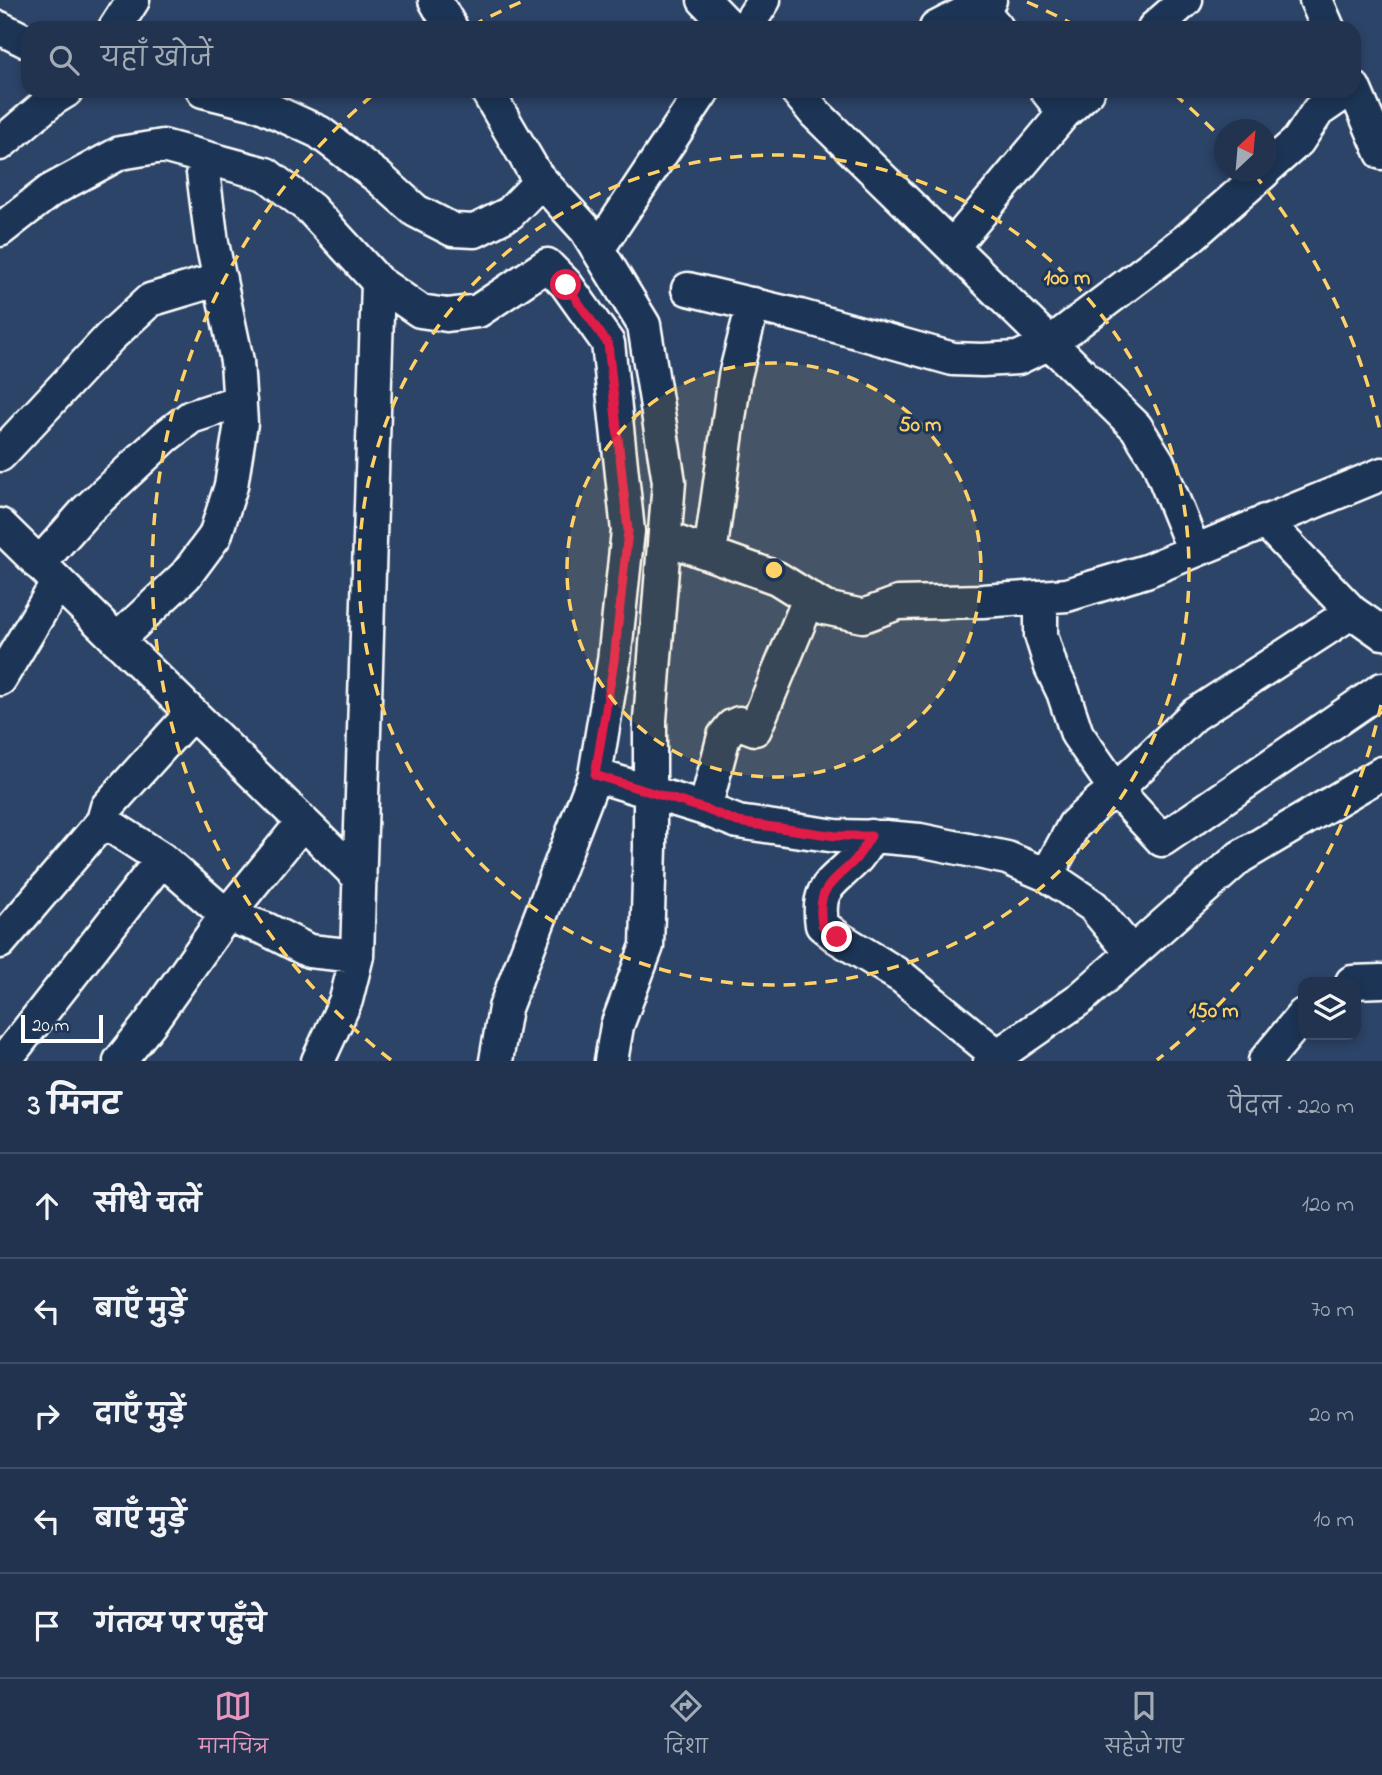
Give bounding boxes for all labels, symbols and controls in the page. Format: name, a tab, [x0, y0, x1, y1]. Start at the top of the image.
search box	[21, 21, 1361, 98]
icon: search	[45, 41, 83, 79]
text: यहाँ खोजें	[101, 41, 213, 79]
north arrow	[1214, 119, 1277, 182]
text: 100 m	[1044, 264, 1090, 294]
route start	[550, 269, 581, 300]
text: 50 m	[899, 411, 941, 441]
centre of rings	[762, 558, 786, 582]
route end	[821, 921, 852, 952]
map controls	[1298, 977, 1361, 1040]
button: layers	[1298, 977, 1361, 1040]
text: 150 m	[1189, 997, 1239, 1027]
scale bar	[21, 1012, 103, 1044]
text: 20 m	[32, 1013, 69, 1040]
text: 3 मिनट	[28, 1085, 121, 1129]
text: पैदल · 220 m	[1228, 1091, 1354, 1124]
icon: ahead	[28, 1187, 66, 1225]
text: सीधे चलें	[95, 1187, 201, 1225]
text: 120 m	[1302, 1189, 1354, 1222]
icon: left	[28, 1292, 66, 1330]
text: बाएँ मुड़ें	[95, 1292, 186, 1330]
text: 70 m	[1311, 1294, 1354, 1327]
icon: right	[28, 1397, 66, 1435]
text: दाएँ मुड़ें	[95, 1397, 185, 1435]
text: 20 m	[1309, 1399, 1354, 1432]
icon: left	[28, 1502, 66, 1540]
text: बाएँ मुड़ें	[95, 1502, 186, 1540]
text: 10 m	[1313, 1504, 1354, 1537]
icon: arrive	[28, 1607, 66, 1645]
text: गंतव्य पर पहुँचे	[95, 1607, 266, 1645]
tab: मानचित्र	[198, 1687, 268, 1767]
tab: दिशा	[665, 1687, 708, 1767]
tab: सहेजे गए	[1105, 1687, 1184, 1767]

